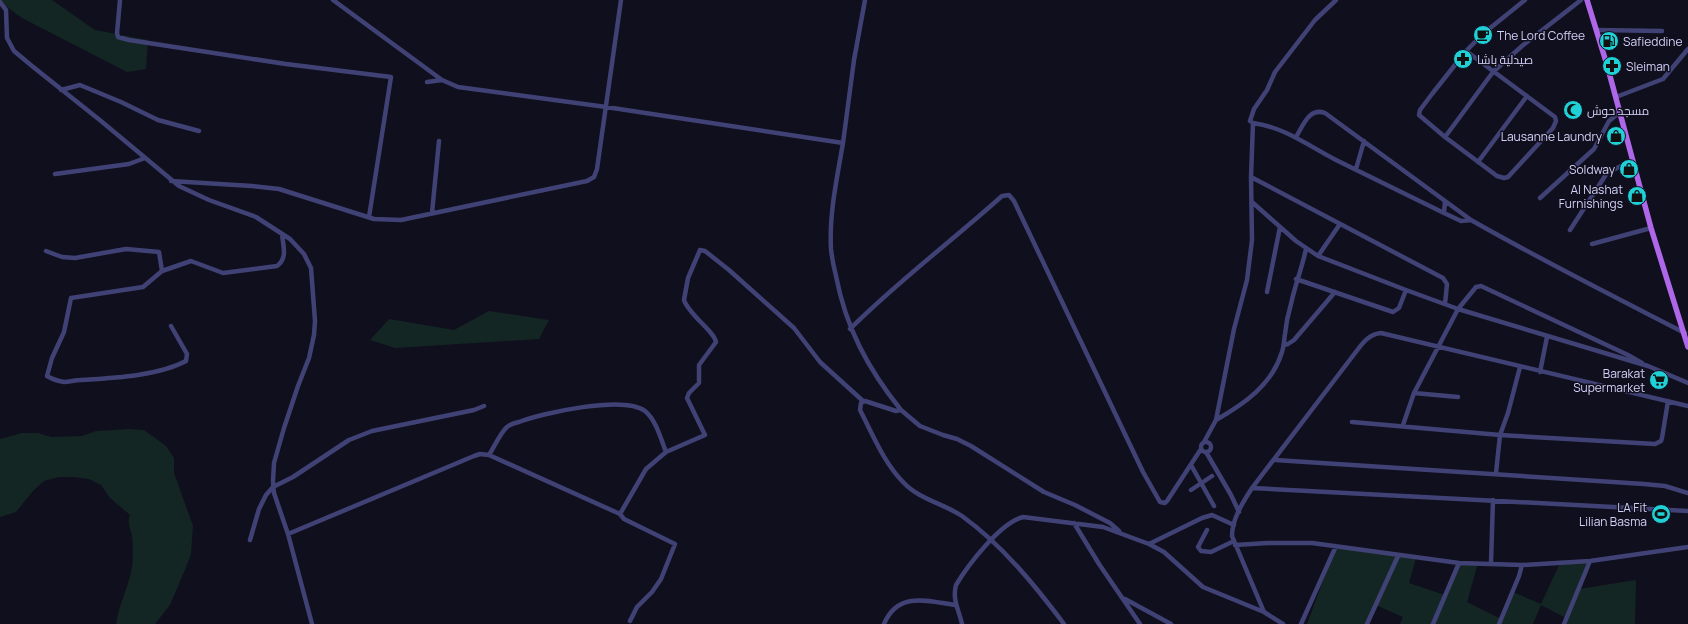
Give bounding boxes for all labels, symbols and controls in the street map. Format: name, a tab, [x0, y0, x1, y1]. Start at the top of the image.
cafe icon: The Lord Coffee	[1472, 24, 1494, 46]
place label: The Lord Coffee	[1497, 27, 1585, 44]
fuel station icon: Safieddine	[1598, 30, 1620, 52]
place label: Safieddine	[1623, 33, 1682, 50]
pharmacy icon: صيدلية باشا	[1452, 48, 1474, 70]
place label: صيدلية باشا	[1477, 51, 1533, 68]
pharmacy icon: Sleiman	[1601, 55, 1623, 77]
place label: Sleiman	[1626, 58, 1670, 75]
mosque icon: مسجد حوش	[1562, 99, 1584, 121]
place label: مسجد حوش	[1587, 102, 1649, 119]
shop icon: Lausanne Laundry	[1605, 125, 1627, 147]
place label: Lausanne Laundry	[1501, 128, 1603, 145]
shop icon: Soldway	[1618, 158, 1640, 180]
place label: Soldway	[1569, 161, 1616, 178]
place label: Al Nashat Furnishings	[1559, 181, 1623, 212]
shop icon: Al Nashat Furnishings	[1626, 185, 1648, 207]
place label: Barakat Supermarket	[1573, 365, 1645, 396]
supermarket icon: Barakat Supermarket	[1648, 369, 1670, 391]
place label: LA Fit Lilian Basma	[1579, 499, 1647, 530]
sports icon: LA Fit Lilian Basma	[1650, 503, 1672, 525]

